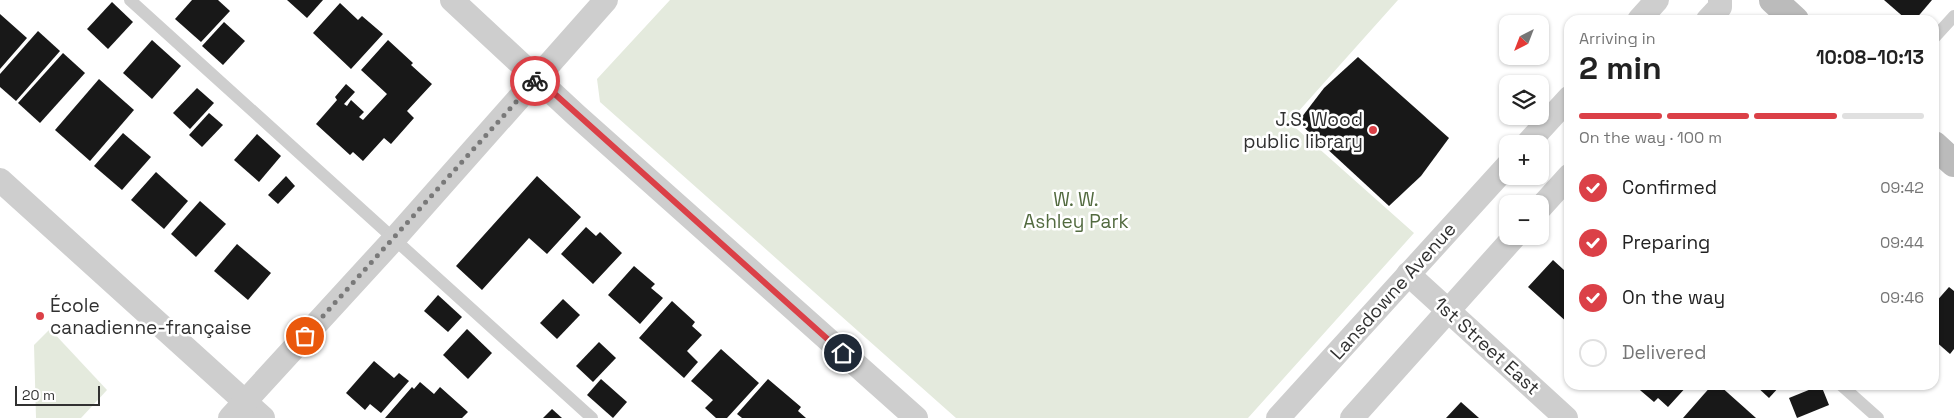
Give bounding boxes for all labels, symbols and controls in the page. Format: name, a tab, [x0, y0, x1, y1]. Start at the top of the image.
north arrow	[1499, 15, 1549, 65]
map controls	[1499, 15, 1549, 245]
text: Arriving in	[1579, 28, 1656, 49]
text: 10:08–10:13	[1816, 45, 1924, 70]
text: 2 min	[1579, 48, 1662, 88]
courier	[510, 56, 560, 106]
icon: bike	[521, 67, 549, 95]
button: layers	[1499, 75, 1549, 125]
place label: J.S. Wood public library	[1243, 107, 1363, 154]
marker: J.S. Wood public library	[1367, 124, 1379, 136]
text: On the way · 100 m	[1579, 127, 1722, 148]
button: +	[1499, 135, 1549, 185]
icon: check	[1579, 174, 1607, 202]
text: Confirmed	[1622, 175, 1717, 200]
text: 09:42	[1880, 177, 1924, 198]
park label: W. W. Ashley Park	[1023, 187, 1129, 234]
button: −	[1499, 195, 1549, 245]
street label: Lansdowne Avenue	[1325, 217, 1461, 365]
icon: check	[1579, 229, 1607, 257]
text: Preparing	[1622, 230, 1710, 255]
text: 09:44	[1880, 232, 1924, 253]
icon: check	[1579, 284, 1607, 312]
text: On the way	[1622, 285, 1725, 310]
text: 09:46	[1880, 287, 1924, 308]
street label: 1st Street East	[1429, 292, 1545, 400]
place label: École canadienne-française	[50, 293, 251, 340]
marker: École canadienne-française	[34, 310, 46, 322]
pin	[284, 315, 326, 357]
icon: bag	[291, 322, 319, 350]
pin	[822, 332, 864, 374]
icon: home	[829, 339, 857, 367]
text: Delivered	[1622, 340, 1707, 365]
scale bar	[15, 383, 100, 406]
text: 20 m	[22, 386, 55, 404]

